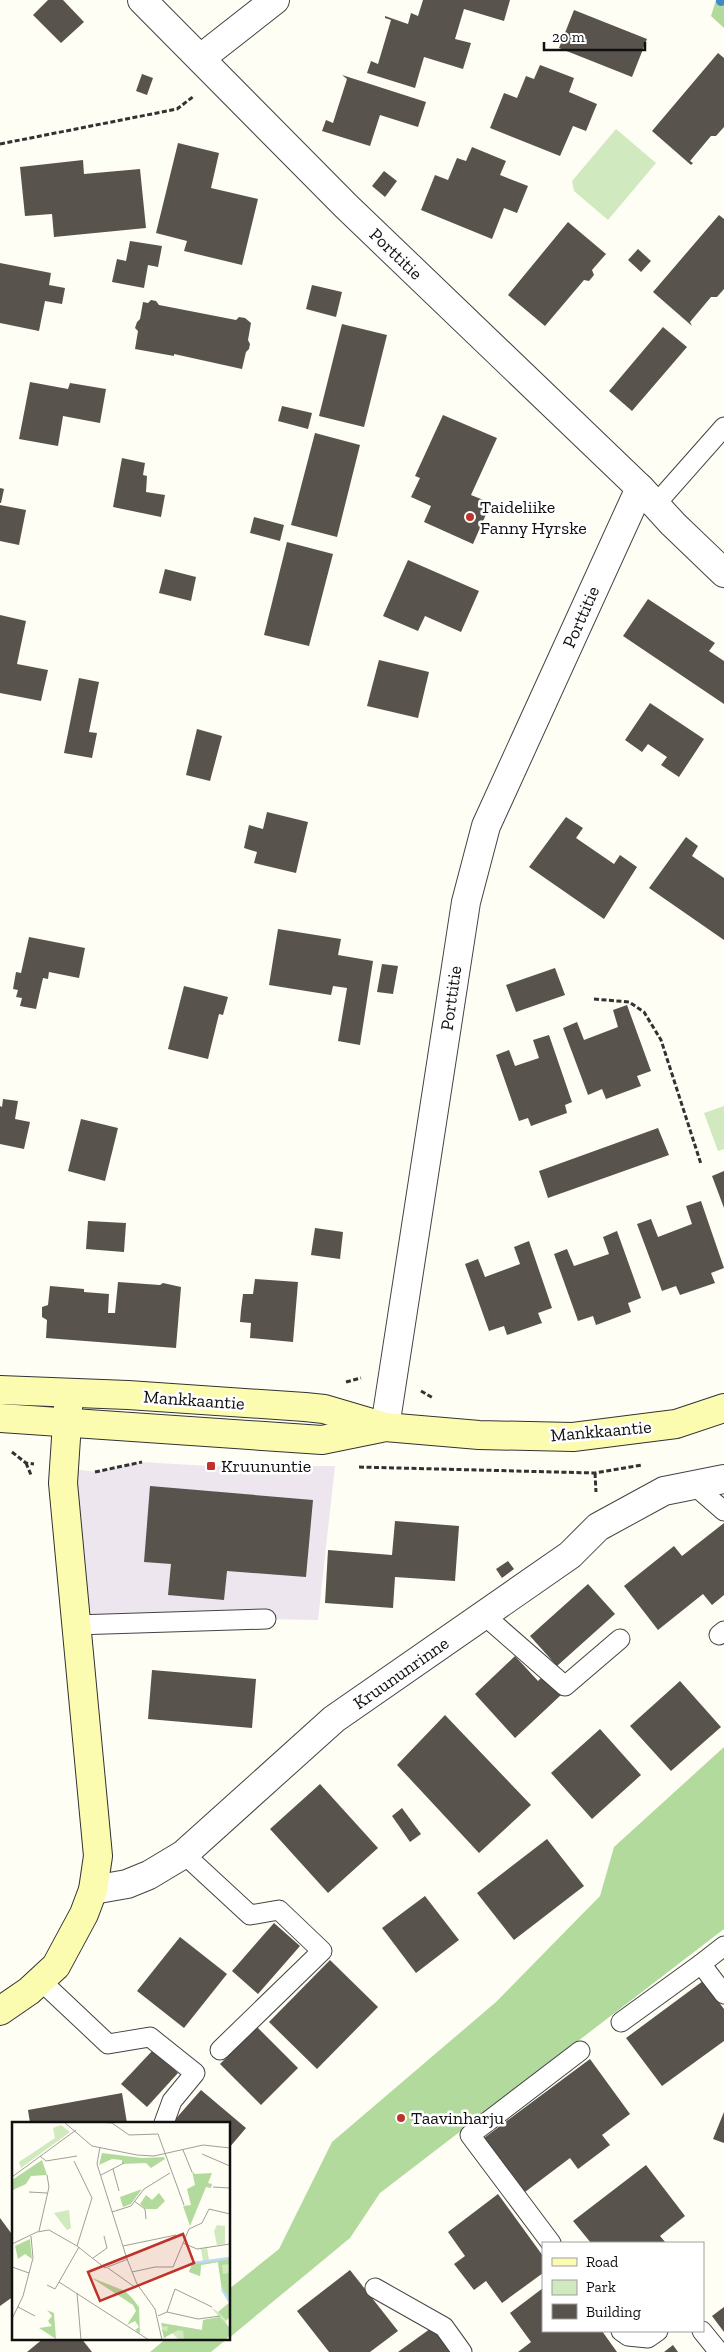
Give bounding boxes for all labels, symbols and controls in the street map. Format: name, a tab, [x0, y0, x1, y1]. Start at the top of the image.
scale bar	[544, 20, 645, 52]
text: 20 m	[552, 28, 585, 46]
street label: Porttitie	[365, 223, 427, 285]
place label: Taideliike Fanny Hyrske	[480, 496, 587, 539]
marker: Taideliike Fanny Hyrske	[464, 511, 476, 523]
street label: Porttitie	[558, 583, 604, 651]
street label: Porttitie	[436, 964, 466, 1032]
street label: Mankkaantie	[143, 1385, 245, 1415]
street label: Mankkaantie	[550, 1416, 652, 1446]
place label: Kruununtie	[221, 1455, 311, 1477]
marker: Kruununtie	[205, 1460, 217, 1472]
street label: Kruununrinne	[349, 1632, 453, 1714]
place label: Taavinharju	[411, 2107, 504, 2129]
marker: Taavinharju	[395, 2112, 407, 2124]
inset map	[12, 2122, 230, 2340]
legend	[542, 2242, 704, 2332]
text: Road	[586, 2253, 619, 2271]
text: Park	[586, 2278, 616, 2296]
text: Building	[586, 2303, 641, 2321]

